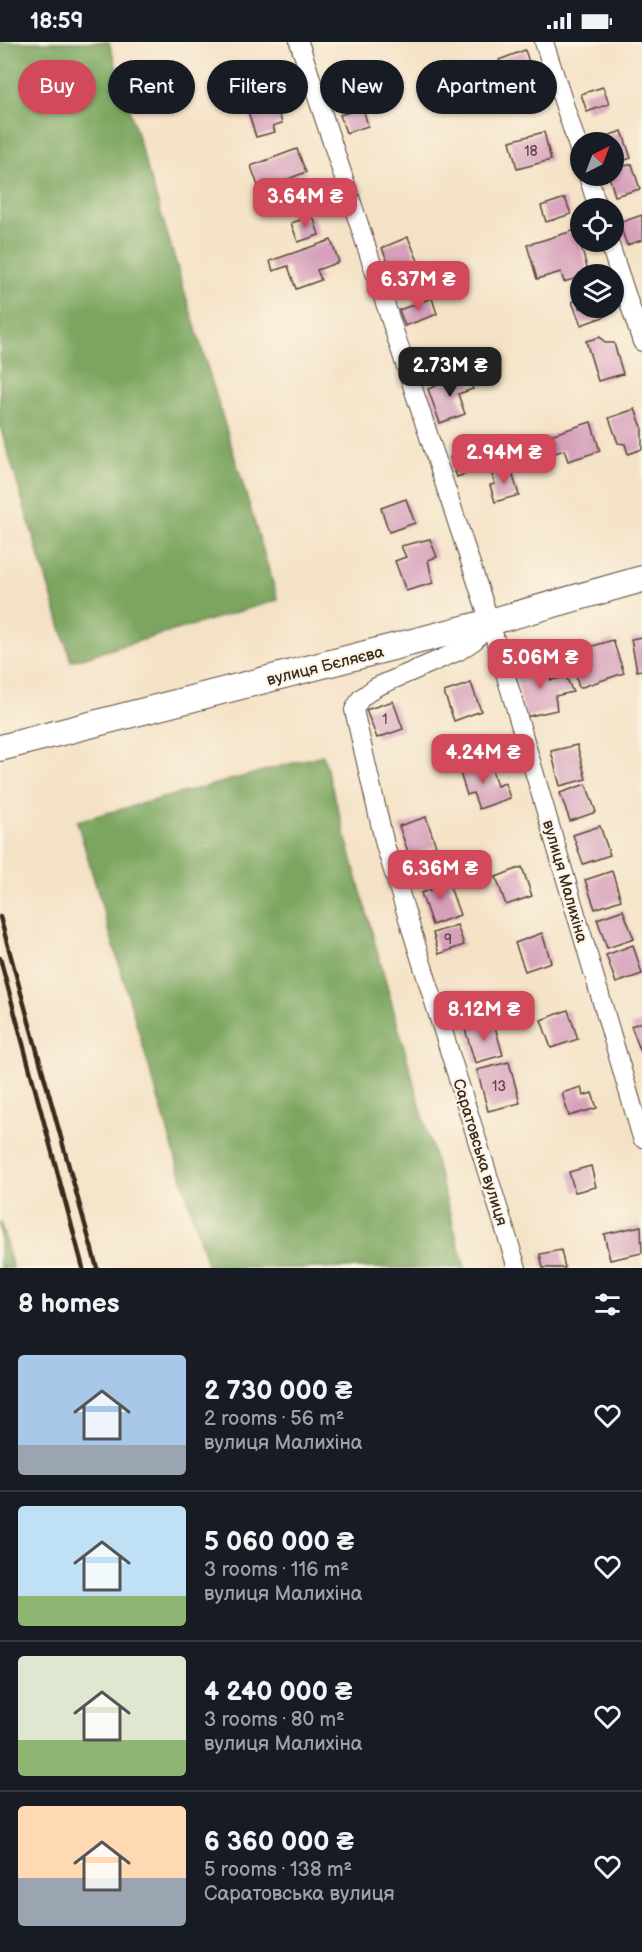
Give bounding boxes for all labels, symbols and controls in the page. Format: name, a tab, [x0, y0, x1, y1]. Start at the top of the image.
text: 18:59	[30, 8, 83, 35]
chip: Buy	[18, 60, 96, 114]
chip: Rent	[108, 60, 195, 114]
chip: Filters	[207, 60, 308, 114]
chip: New	[320, 60, 404, 114]
chip: Apartment	[416, 60, 557, 114]
north arrow	[570, 132, 624, 186]
map controls	[570, 132, 624, 318]
house number: 18	[524, 143, 538, 160]
pin: 3.64M ₴	[250, 178, 360, 229]
text: 3.64M ₴	[267, 185, 343, 209]
button: locate	[570, 198, 624, 252]
pin: 6.37M ₴	[363, 261, 473, 312]
button: layers	[570, 264, 624, 318]
text: 6.37M ₴	[380, 268, 456, 292]
pin: 2.73M ₴	[395, 347, 505, 398]
text: 2.73M ₴	[412, 354, 488, 378]
pin: 2.94M ₴	[449, 434, 559, 485]
text: 2.94M ₴	[466, 441, 542, 465]
pin: 5.06M ₴	[485, 639, 595, 690]
street label: вулиця Бєляєва	[265, 643, 386, 690]
text: 5.06M ₴	[502, 646, 578, 670]
house number: 1	[382, 711, 388, 728]
pin: 4.24M ₴	[428, 734, 538, 785]
text: 4.24M ₴	[445, 741, 521, 765]
street label: вулиця Малихіна	[538, 818, 591, 946]
pin: 6.36M ₴	[385, 850, 495, 901]
text: 6.36M ₴	[402, 857, 478, 881]
house number: 9	[444, 931, 452, 948]
pin: 8.12M ₴	[429, 991, 539, 1042]
text: 8.12M ₴	[448, 998, 520, 1022]
street label: Саратовська вулиця	[448, 1077, 511, 1228]
house number: 13	[492, 1078, 506, 1095]
icon: filters	[591, 1288, 624, 1321]
text: 8 homes	[18, 1289, 120, 1320]
text: 2 730 000 ₴	[204, 1376, 352, 1407]
icon: home	[66, 1379, 138, 1451]
icon: heart	[591, 1399, 624, 1432]
text: 2 rooms · 56 m²	[204, 1407, 344, 1431]
text: вулиця Малихіна	[204, 1431, 363, 1455]
text: 5 060 000 ₴	[204, 1527, 354, 1558]
icon: home	[66, 1530, 138, 1602]
icon: heart	[591, 1550, 624, 1583]
text: 3 rooms · 116 m²	[204, 1558, 349, 1582]
text: вулиця Малихіна	[204, 1582, 363, 1606]
text: 4 240 000 ₴	[204, 1677, 352, 1708]
icon: home	[66, 1680, 138, 1752]
icon: heart	[591, 1700, 624, 1733]
text: 3 rooms · 80 m²	[204, 1708, 345, 1732]
text: вулиця Малихіна	[204, 1732, 363, 1756]
text: 6 360 000 ₴	[204, 1827, 354, 1858]
icon: home	[66, 1830, 138, 1902]
icon: heart	[591, 1850, 624, 1883]
text: 5 rooms · 138 m²	[204, 1858, 352, 1882]
text: Саратовська вулиця	[204, 1882, 395, 1906]

